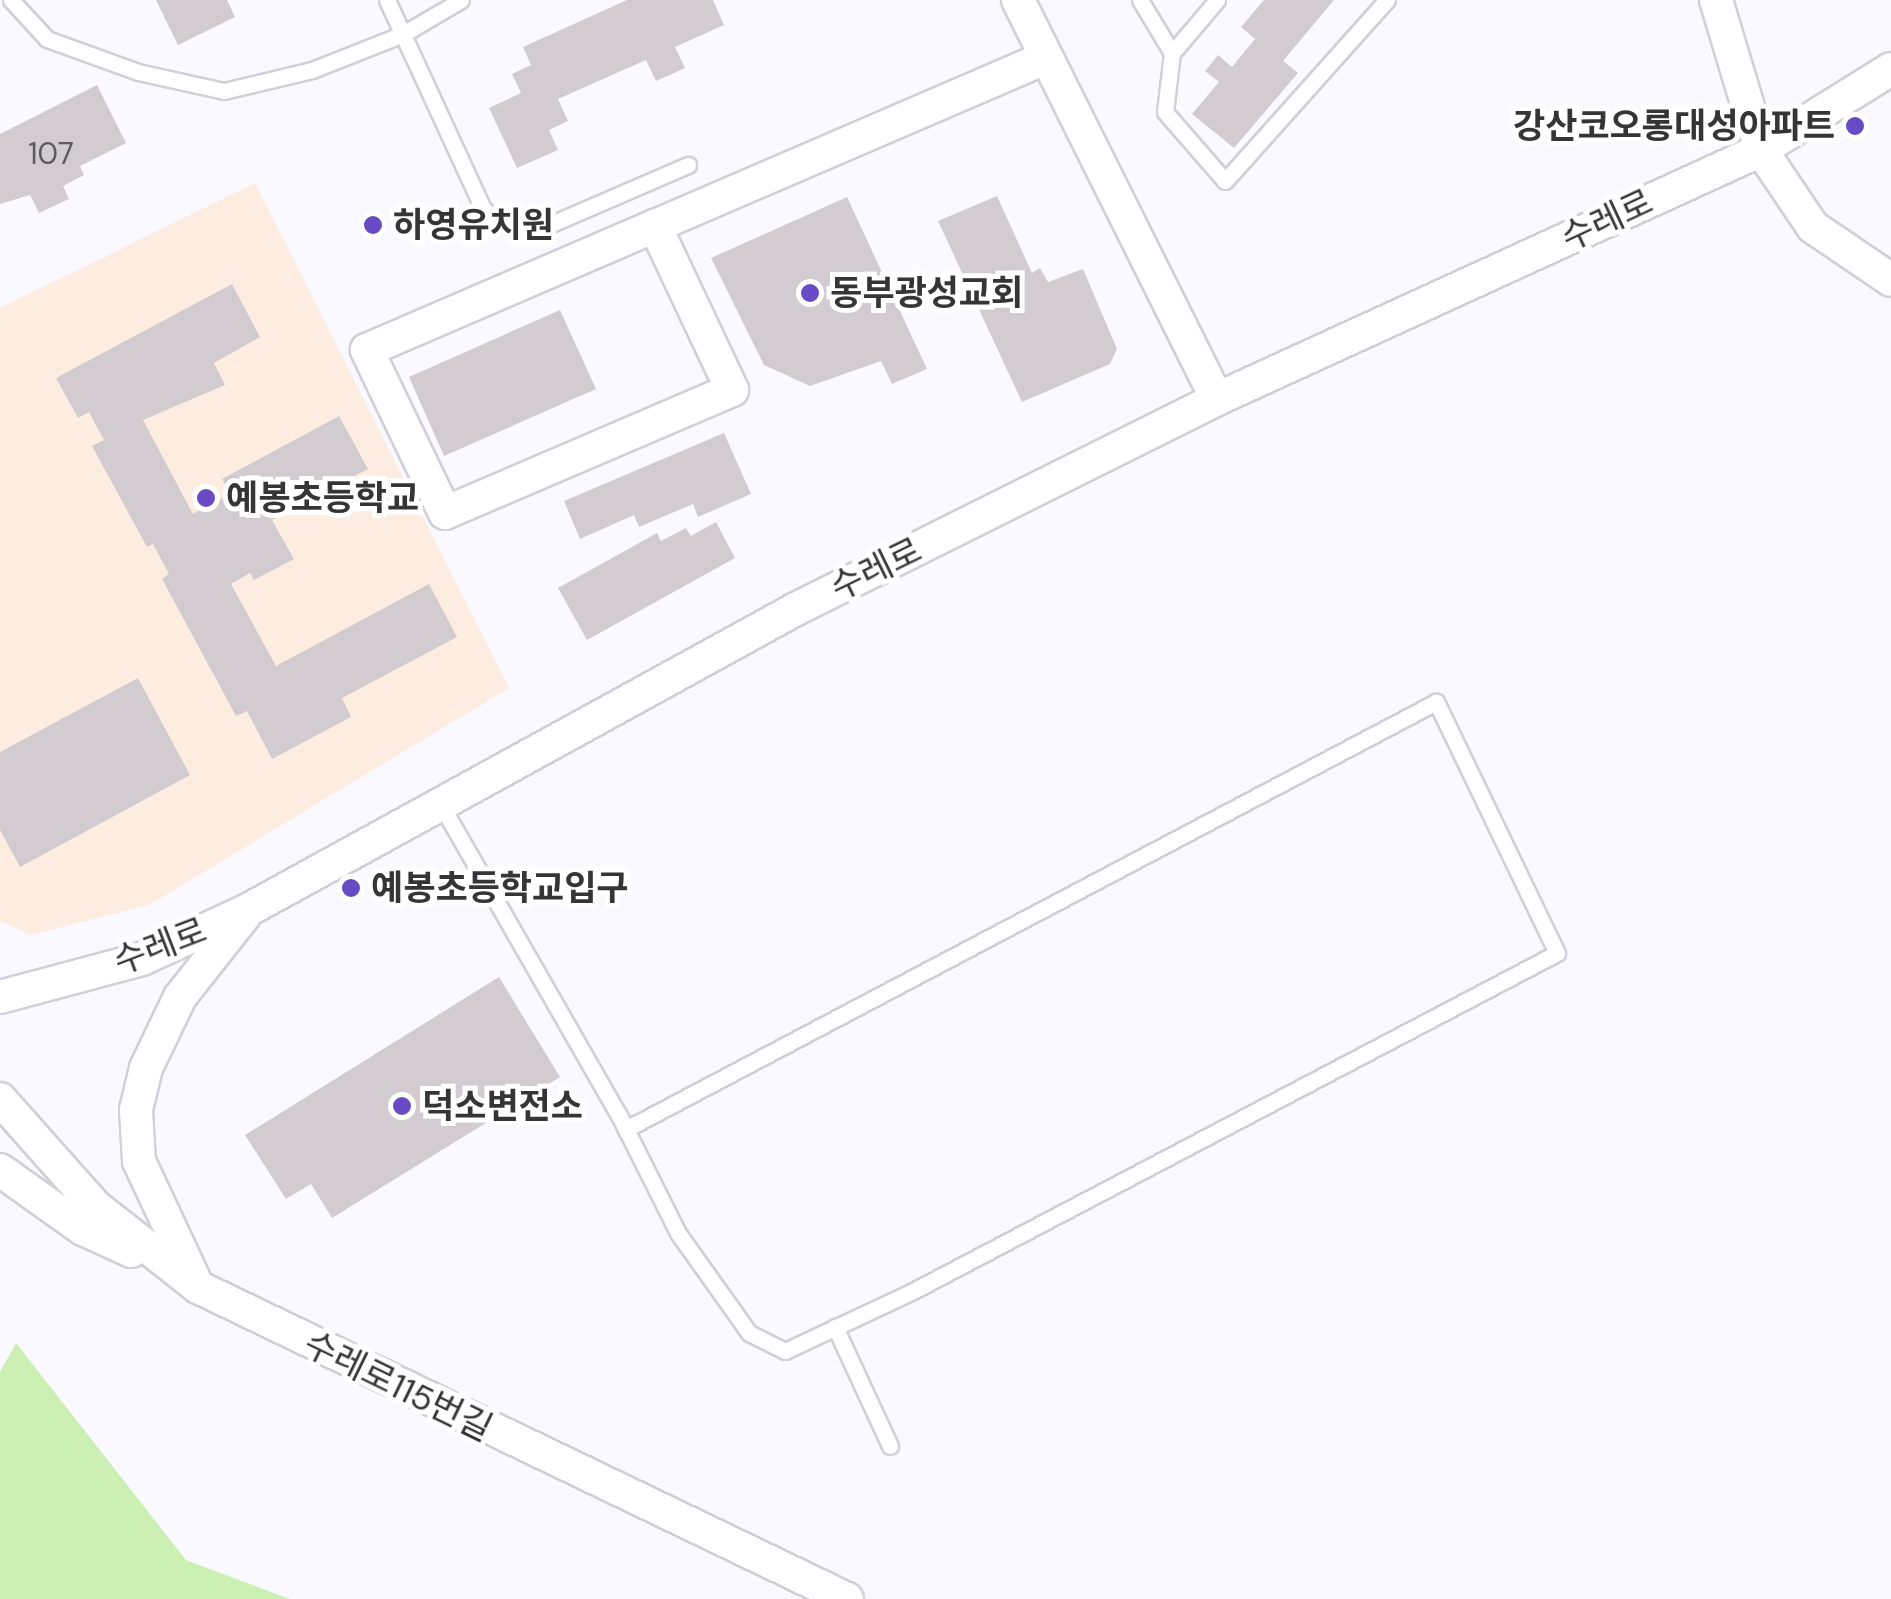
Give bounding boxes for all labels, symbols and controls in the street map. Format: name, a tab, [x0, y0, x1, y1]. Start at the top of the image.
place label: 강산코오롱대성아파트	[1513, 105, 1835, 147]
marker: 강산코오롱대성아파트	[1844, 115, 1866, 137]
house number: 107	[28, 136, 74, 172]
street label: 수레로	[1554, 181, 1660, 259]
place label: 하영유치원	[393, 204, 554, 246]
marker: 하영유치원	[362, 214, 384, 236]
place label: 동부광성교회	[830, 272, 1023, 314]
marker: 동부광성교회	[799, 282, 821, 304]
place label: 예봉초등학교	[226, 477, 419, 519]
marker: 예봉초등학교	[195, 487, 217, 509]
street label: 수레로	[823, 529, 929, 609]
place label: 예봉초등학교입구	[371, 867, 629, 909]
marker: 예봉초등학교입구	[340, 877, 362, 899]
street label: 수레로	[107, 909, 213, 983]
place label: 덕소변전소	[422, 1085, 583, 1127]
marker: 덕소변전소	[391, 1095, 413, 1117]
street label: 수레로115번길	[297, 1322, 499, 1450]

